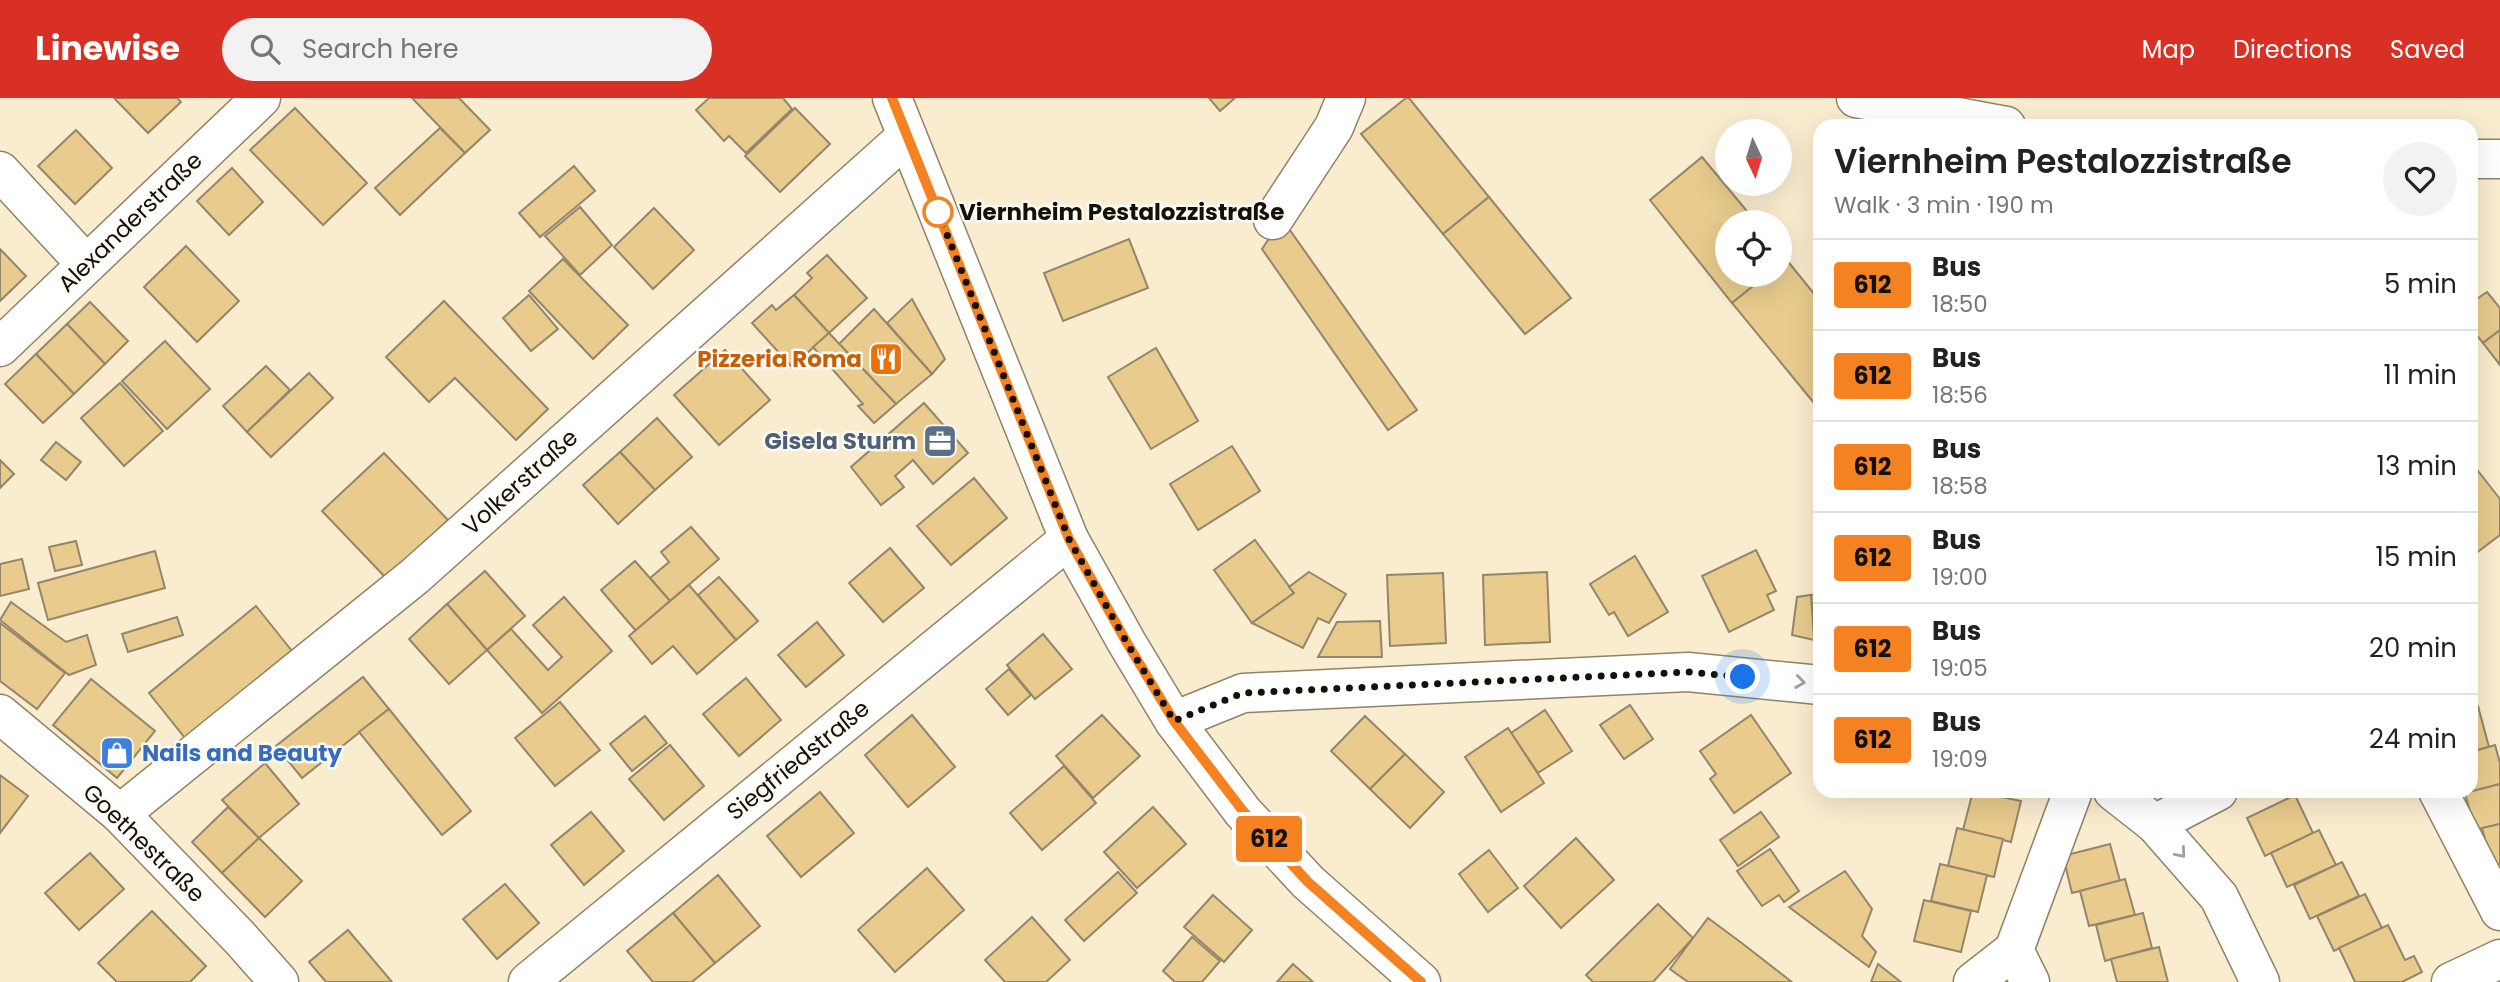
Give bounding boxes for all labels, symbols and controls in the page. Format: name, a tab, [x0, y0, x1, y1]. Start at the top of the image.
search box	[222, 18, 712, 81]
text: Linewise	[35, 25, 180, 72]
icon: search	[246, 30, 284, 68]
text: Search here	[302, 31, 459, 67]
text: Map	[2142, 33, 2195, 66]
text: Directions	[2233, 33, 2352, 66]
text: Saved	[2390, 33, 2465, 66]
north arrow	[1715, 119, 1792, 196]
map controls	[1715, 119, 1792, 287]
text: Viernheim Pestalozzistraße	[1834, 138, 2292, 185]
button: heart	[2383, 142, 2457, 216]
street label: Alexanderstraße	[51, 145, 209, 299]
text: Walk · 3 min · 190 m	[1834, 189, 2054, 221]
place label: Viernheim Pestalozzistraße	[959, 196, 1284, 228]
marker: Viernheim Pestalozzistraße	[923, 197, 953, 227]
button: locate	[1715, 210, 1792, 287]
text: Bus	[1932, 249, 1981, 285]
text: 5 min	[2384, 266, 2457, 302]
text: 612	[1853, 268, 1892, 301]
text: 18:50	[1932, 288, 1988, 320]
restaurant icon: Pizzeria Roma	[867, 340, 905, 378]
text: Bus	[1932, 340, 1981, 376]
place label: Pizzeria Roma	[697, 343, 862, 375]
text: 11 min	[2384, 357, 2457, 393]
text: 612	[1853, 359, 1892, 392]
text: 18:56	[1932, 379, 1988, 411]
street label: Volkerstraße	[455, 422, 585, 542]
office icon: Gisela Sturm	[921, 422, 959, 460]
place label: Gisela Sturm	[764, 425, 916, 457]
text: Bus	[1932, 431, 1981, 467]
text: 13 min	[2377, 448, 2457, 484]
text: 612	[1853, 450, 1892, 483]
text: 18:58	[1932, 470, 1988, 502]
text: Bus	[1932, 522, 1981, 558]
text: 15 min	[2376, 539, 2457, 575]
text: 612	[1853, 541, 1892, 574]
text: 19:00	[1932, 561, 1988, 593]
text: Bus	[1932, 613, 1981, 649]
text: 20 min	[2369, 630, 2457, 666]
text: 612	[1853, 632, 1892, 665]
text: 19:05	[1932, 652, 1988, 684]
your location	[1725, 659, 1760, 694]
one-way arrow	[1794, 675, 1805, 690]
street label: Siegfriedstraße	[720, 692, 876, 828]
text: Bus	[1932, 704, 1981, 740]
text: 24 min	[2369, 721, 2457, 757]
text: 612	[1853, 723, 1892, 756]
shop icon: Nails and Beauty	[98, 734, 136, 772]
place label: Nails and Beauty	[142, 737, 343, 769]
text: 19:09	[1932, 743, 1988, 775]
street label: Goethestraße	[76, 776, 212, 910]
line badge: 612	[1229, 816, 1309, 862]
text: 612	[1250, 822, 1288, 855]
one-way arrow	[2173, 845, 2185, 858]

